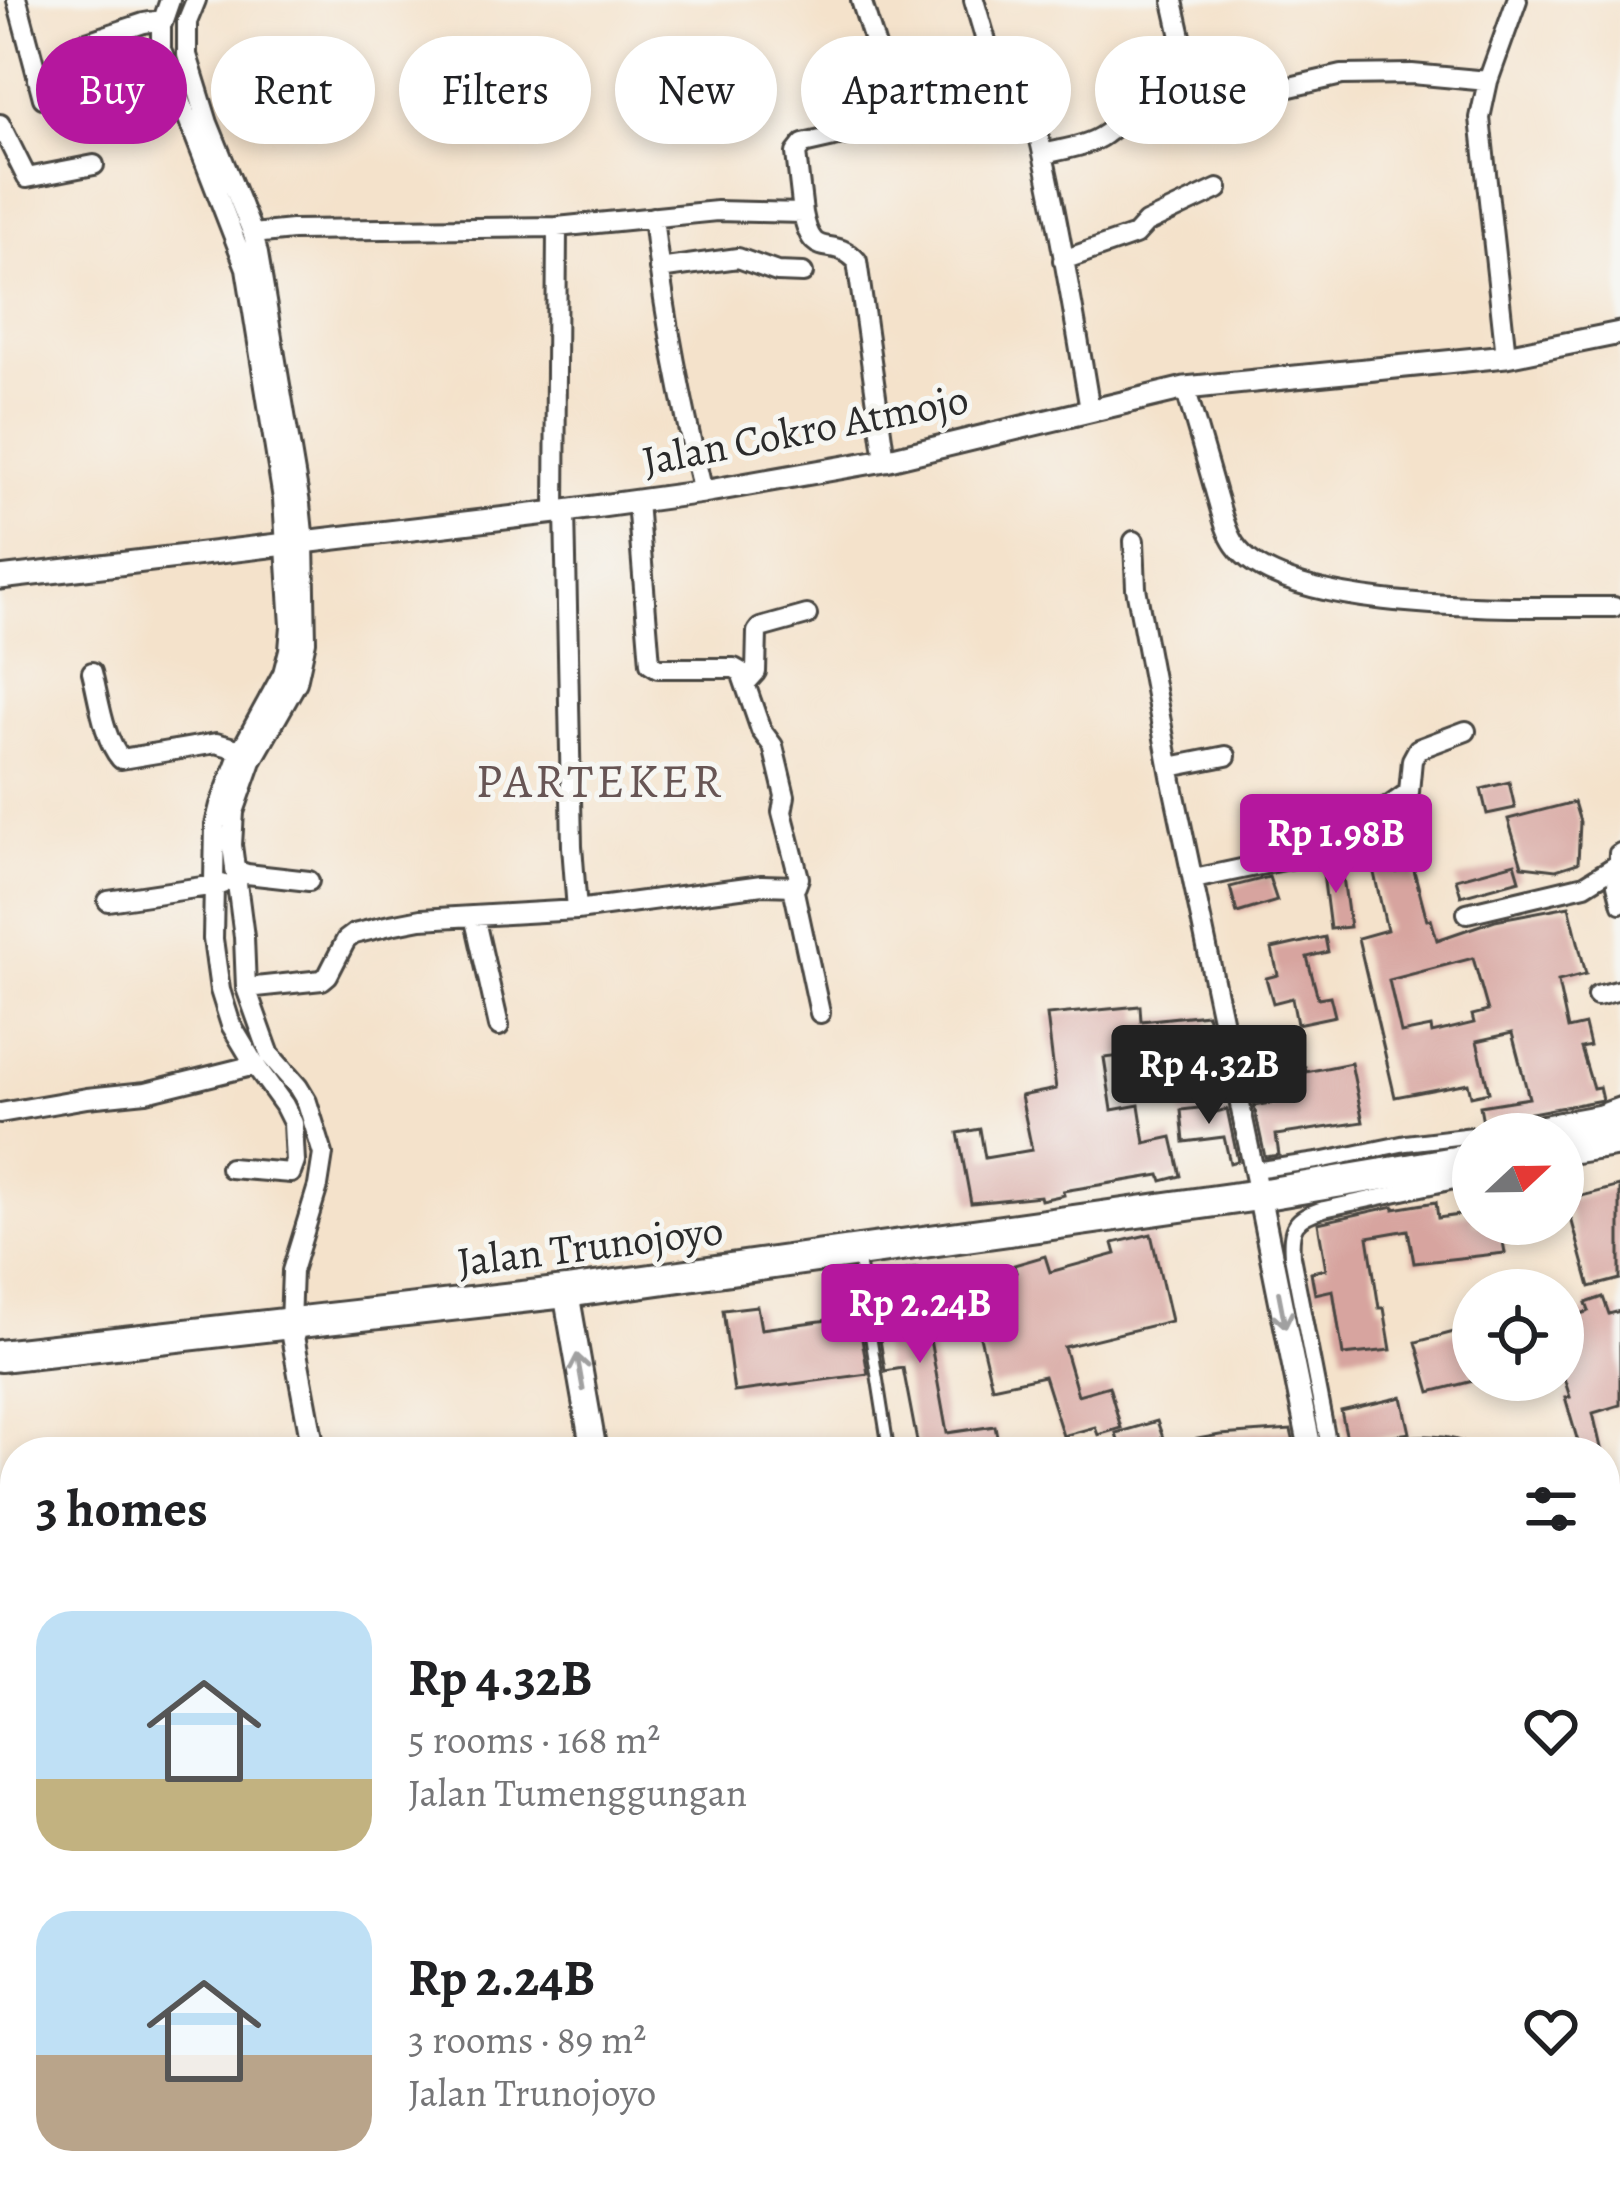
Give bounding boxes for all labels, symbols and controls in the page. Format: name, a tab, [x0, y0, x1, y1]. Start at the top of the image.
chip: Buy	[36, 36, 187, 144]
chip: Rent	[211, 36, 375, 144]
chip: Filters	[399, 36, 591, 144]
chip: New	[615, 36, 777, 144]
chip: Apartment	[801, 36, 1071, 144]
chip: House	[1095, 36, 1289, 144]
street label: Jalan Cokro Atmojo	[637, 370, 973, 489]
district label: PARTEKER	[475, 748, 725, 814]
pin: Rp 1.98B	[1212, 794, 1460, 896]
text: Rp 1.98B	[1267, 806, 1405, 859]
pin: Rp 4.32B	[1085, 1025, 1333, 1127]
text: Rp 4.32B	[1138, 1037, 1280, 1090]
north arrow	[1452, 1113, 1584, 1245]
map controls	[1452, 1113, 1584, 1401]
street label: Jalan Trunojoyo	[454, 1201, 726, 1290]
pin: Rp 2.24B	[796, 1264, 1044, 1366]
button: locate	[1452, 1269, 1584, 1401]
text: Rp 2.24B	[848, 1276, 992, 1329]
one-way arrow	[1272, 1289, 1294, 1328]
one-way arrow	[567, 1353, 590, 1392]
text: 3 homes	[36, 1474, 208, 1544]
icon: filters	[1518, 1476, 1584, 1542]
text: Rp 4.32B	[408, 1643, 592, 1713]
icon: home	[132, 1659, 276, 1803]
icon: heart	[1518, 1698, 1584, 1764]
text: 5 rooms · 168 m²	[408, 1713, 660, 1766]
text: Jalan Tumenggungan	[408, 1766, 747, 1819]
text: Rp 2.24B	[408, 1943, 595, 2013]
icon: home	[132, 1959, 276, 2103]
icon: heart	[1518, 1998, 1584, 2064]
text: 3 rooms · 89 m²	[408, 2013, 646, 2066]
text: Jalan Trunojoyo	[408, 2066, 656, 2119]

